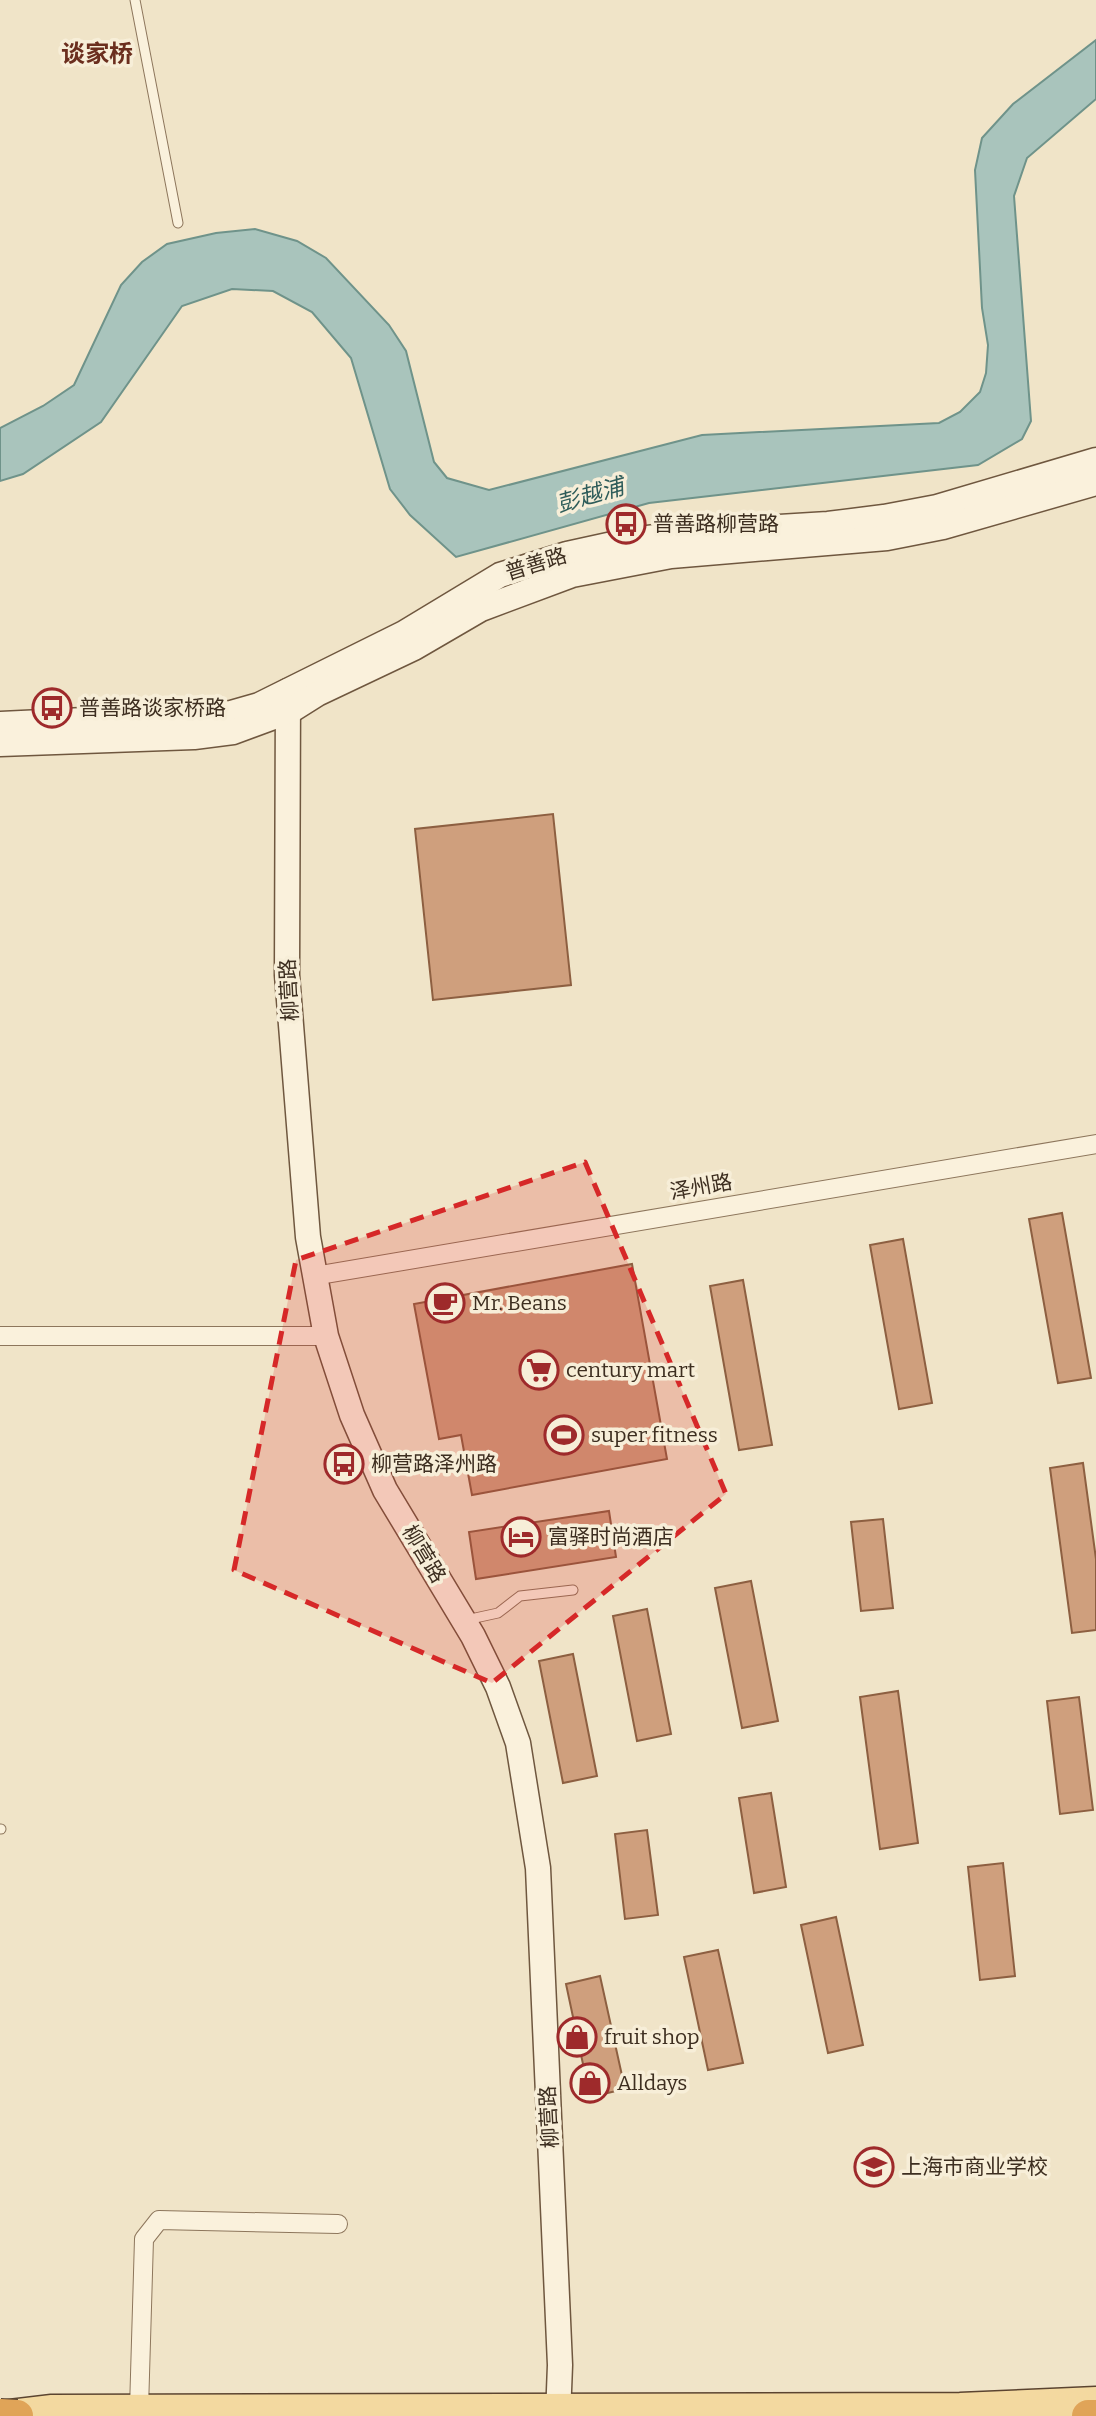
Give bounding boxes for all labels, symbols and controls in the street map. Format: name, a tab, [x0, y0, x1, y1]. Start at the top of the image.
district label: 谈家桥	[61, 40, 133, 68]
water label: 彭越浦	[553, 471, 631, 518]
bus stop icon: 普善路柳营路	[605, 503, 647, 545]
place label: 普善路柳营路	[653, 511, 779, 537]
street label: 普善路	[502, 542, 570, 586]
bus stop icon: 普善路谈家桥路	[31, 687, 73, 729]
place label: 普善路谈家桥路	[79, 695, 226, 721]
street label: 柳营路	[274, 958, 304, 1022]
street label: 泽州路	[668, 1169, 734, 1205]
cafe icon: Mr. Beans	[424, 1282, 466, 1324]
place label: Mr. Beans	[472, 1290, 567, 1316]
supermarket icon: century mart	[518, 1349, 560, 1391]
place label: century mart	[566, 1357, 695, 1383]
sports icon: super fitness	[543, 1414, 585, 1456]
place label: super fitness	[591, 1422, 718, 1448]
bus stop icon: 柳营路泽州路	[323, 1443, 365, 1485]
place label: 柳营路泽州路	[371, 1451, 497, 1477]
hotel icon: 富驿时尚酒店	[500, 1516, 542, 1558]
street label: 柳营路	[397, 1520, 451, 1588]
place label: 富驿时尚酒店	[548, 1524, 674, 1550]
shop icon: fruit shop	[556, 2016, 598, 2058]
place label: fruit shop	[604, 2024, 700, 2050]
shop icon: Alldays	[569, 2062, 611, 2104]
place label: Alldays	[617, 2070, 687, 2096]
street label: 柳营路	[534, 2085, 564, 2149]
school or university icon: 上海市商业学校	[853, 2146, 895, 2188]
place label: 上海市商业学校	[901, 2154, 1048, 2180]

